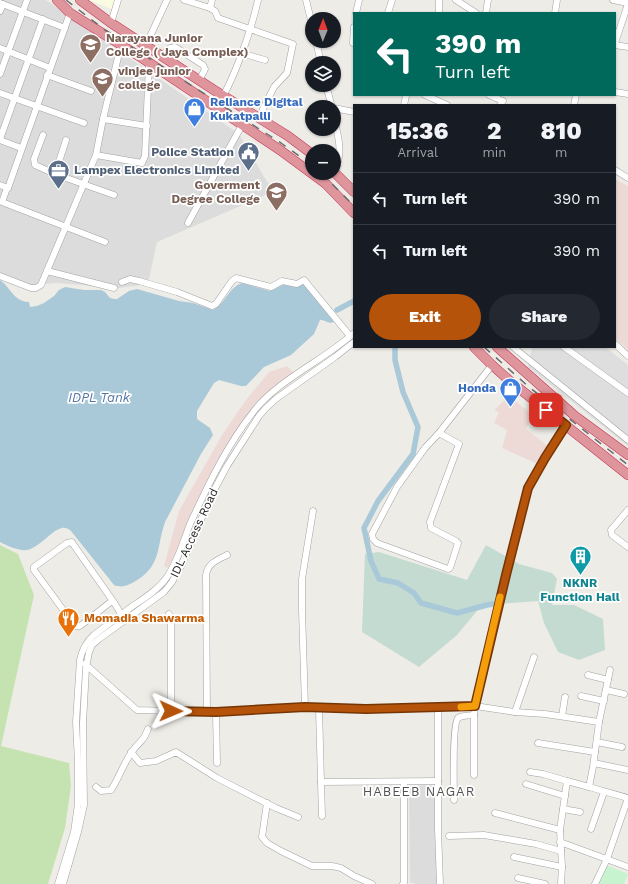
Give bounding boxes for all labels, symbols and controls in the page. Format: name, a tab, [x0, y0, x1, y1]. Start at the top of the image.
north arrow	[305, 12, 341, 48]
map controls	[305, 12, 341, 180]
text: 390 m	[435, 27, 521, 60]
icon: left	[369, 28, 421, 80]
place label: Narayana Junior College ( Jaya Complex)	[106, 31, 248, 59]
school or university icon: Narayana Junior College ( Jaya Complex)	[77, 32, 103, 65]
button: layers	[305, 56, 341, 92]
text: Turn left	[435, 61, 510, 82]
place label: vinjee junior college	[117, 64, 192, 92]
school or university icon: vinjee junior college	[90, 65, 116, 98]
place label: Reliance Digital Kukatpalli	[210, 95, 303, 123]
shop icon: Reliance Digital Kukatpalli	[181, 96, 207, 129]
button: +	[305, 100, 341, 136]
text: 15:36	[387, 117, 448, 145]
text: 2	[487, 117, 502, 145]
text: 810	[540, 117, 582, 145]
public building icon: Police Station	[236, 139, 262, 172]
button: −	[305, 144, 341, 180]
place label: Police Station	[151, 145, 234, 159]
text: Arrival	[397, 145, 438, 160]
text: min	[482, 145, 506, 160]
text: m	[555, 145, 567, 160]
office icon: Lampex Electronics Limited	[45, 157, 71, 190]
place label: Lampex Electronics Limited	[74, 163, 239, 177]
place label: Goverment Degree College	[171, 178, 261, 206]
school or university icon: Goverment Degree College	[263, 179, 289, 212]
icon: left	[369, 188, 391, 210]
text: Turn left	[403, 190, 467, 208]
text: 390 m	[553, 190, 600, 208]
icon: left	[369, 240, 391, 262]
text: Turn left	[403, 242, 467, 260]
text: 390 m	[553, 242, 600, 260]
button: Exit	[369, 294, 481, 340]
button: Share	[489, 294, 600, 340]
shop icon: Honda	[498, 375, 524, 408]
place label: Honda	[458, 381, 496, 395]
water label: IDPL Tank	[68, 390, 131, 405]
pin	[529, 393, 563, 427]
icon: arrive	[535, 399, 557, 421]
street label: IDL Access Road	[167, 486, 221, 580]
building icon: NKNR Function Hall	[567, 543, 593, 576]
place label: NKNR Function Hall	[540, 576, 620, 604]
restaurant icon: Momadia Shawarma	[55, 605, 81, 638]
place label: Momadia Shawarma	[84, 611, 205, 625]
position arrow	[150, 690, 192, 732]
district label: HABEEB NAGAR	[363, 784, 475, 799]

